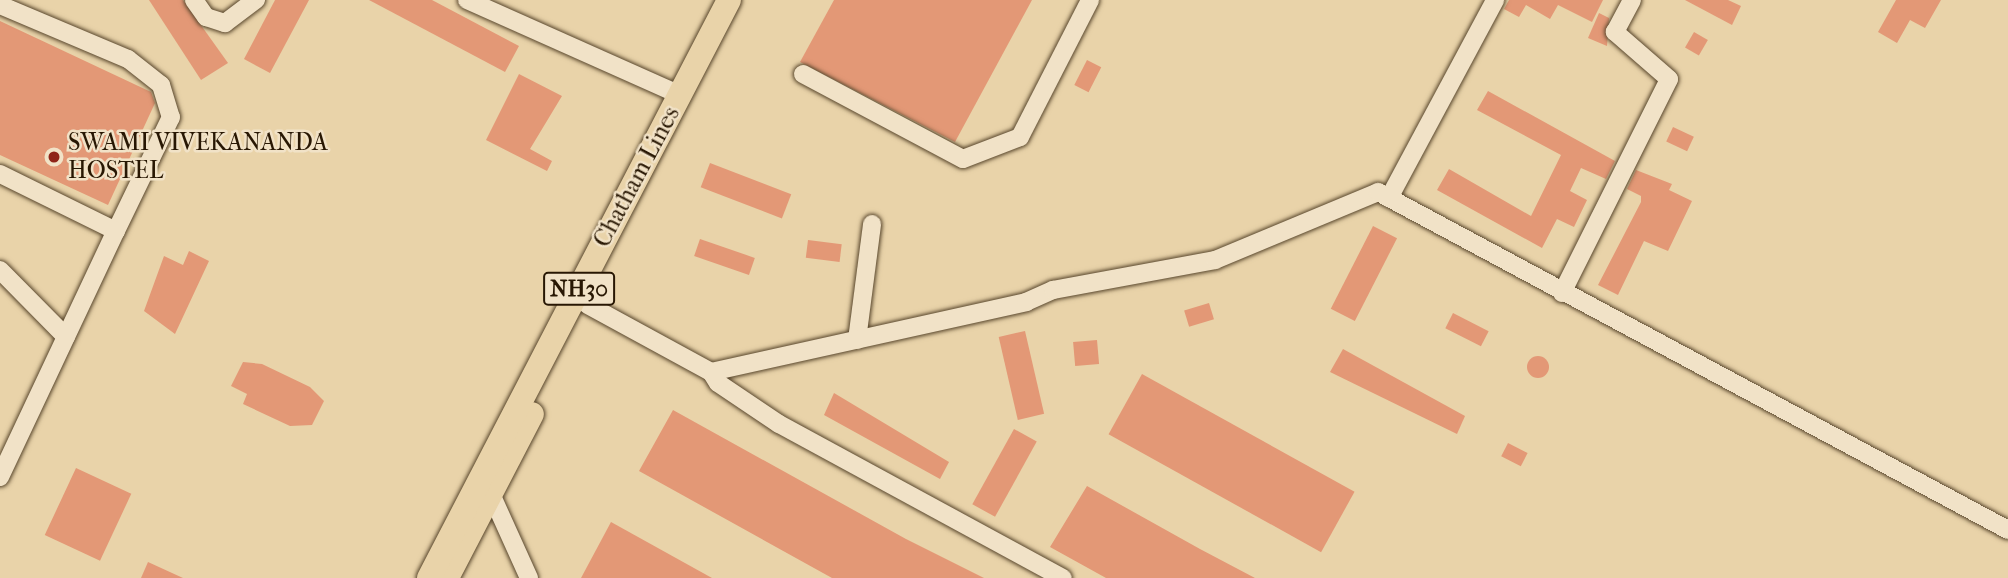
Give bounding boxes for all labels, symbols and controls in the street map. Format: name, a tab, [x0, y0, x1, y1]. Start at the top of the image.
street label: Chatham Lines	[588, 102, 686, 252]
place label: SWAMI VIVEKANANDA HOSTEL	[68, 129, 328, 185]
marker: SWAMI VIVEKANANDA HOSTEL	[46, 149, 62, 165]
road number: NH30	[542, 270, 616, 308]

